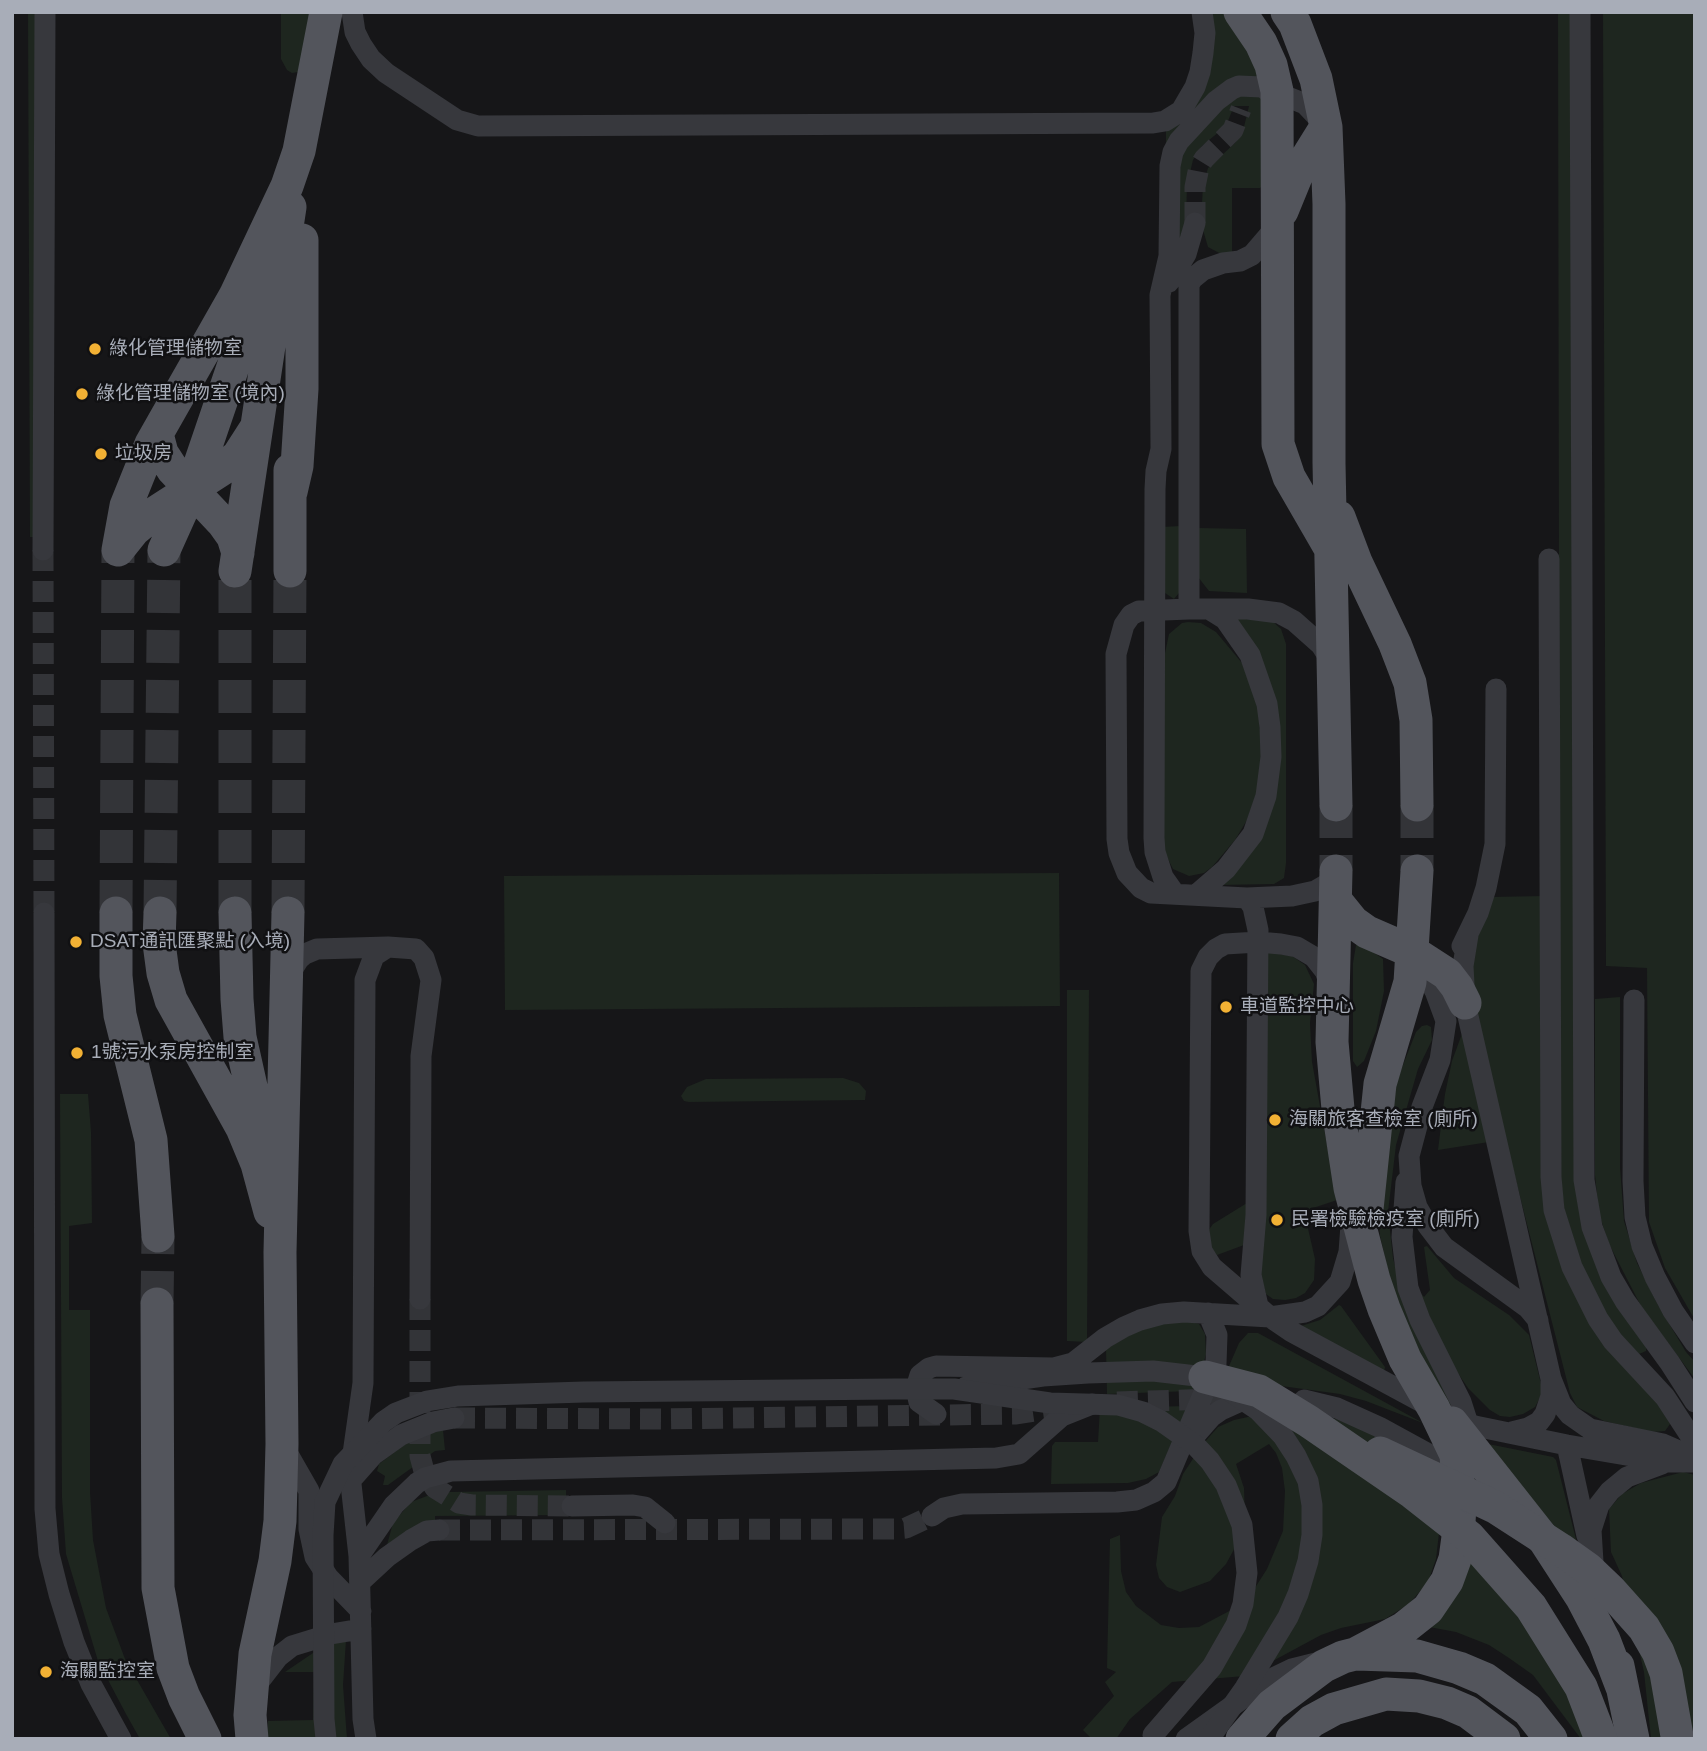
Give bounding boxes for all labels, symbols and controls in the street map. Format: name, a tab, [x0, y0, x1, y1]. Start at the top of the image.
place label: 綠化管理儲物室	[109, 338, 242, 360]
marker: 綠化管理儲物室	[87, 341, 103, 357]
place label: 綠化管理儲物室 (境內)	[96, 383, 285, 405]
marker: 綠化管理儲物室 (境內)	[74, 386, 90, 402]
place label: 垃圾房	[115, 443, 172, 465]
marker: 垃圾房	[93, 446, 109, 462]
place label: DSAT通訊匯聚點 (入境)	[90, 931, 290, 953]
marker: DSAT通訊匯聚點 (入境)	[68, 934, 84, 950]
place label: 車道監控中心	[1240, 996, 1354, 1018]
marker: 車道監控中心	[1218, 999, 1234, 1015]
place label: 1號污水泵房控制室	[91, 1042, 254, 1064]
marker: 1號污水泵房控制室	[69, 1045, 85, 1061]
place label: 海關旅客查檢室 (廁所)	[1289, 1109, 1478, 1131]
marker: 海關旅客查檢室 (廁所)	[1267, 1112, 1283, 1128]
place label: 民署檢驗檢疫室 (廁所)	[1291, 1209, 1480, 1231]
marker: 民署檢驗檢疫室 (廁所)	[1269, 1212, 1285, 1228]
place label: 海關監控室	[60, 1661, 155, 1683]
marker: 海關監控室	[38, 1664, 54, 1680]

